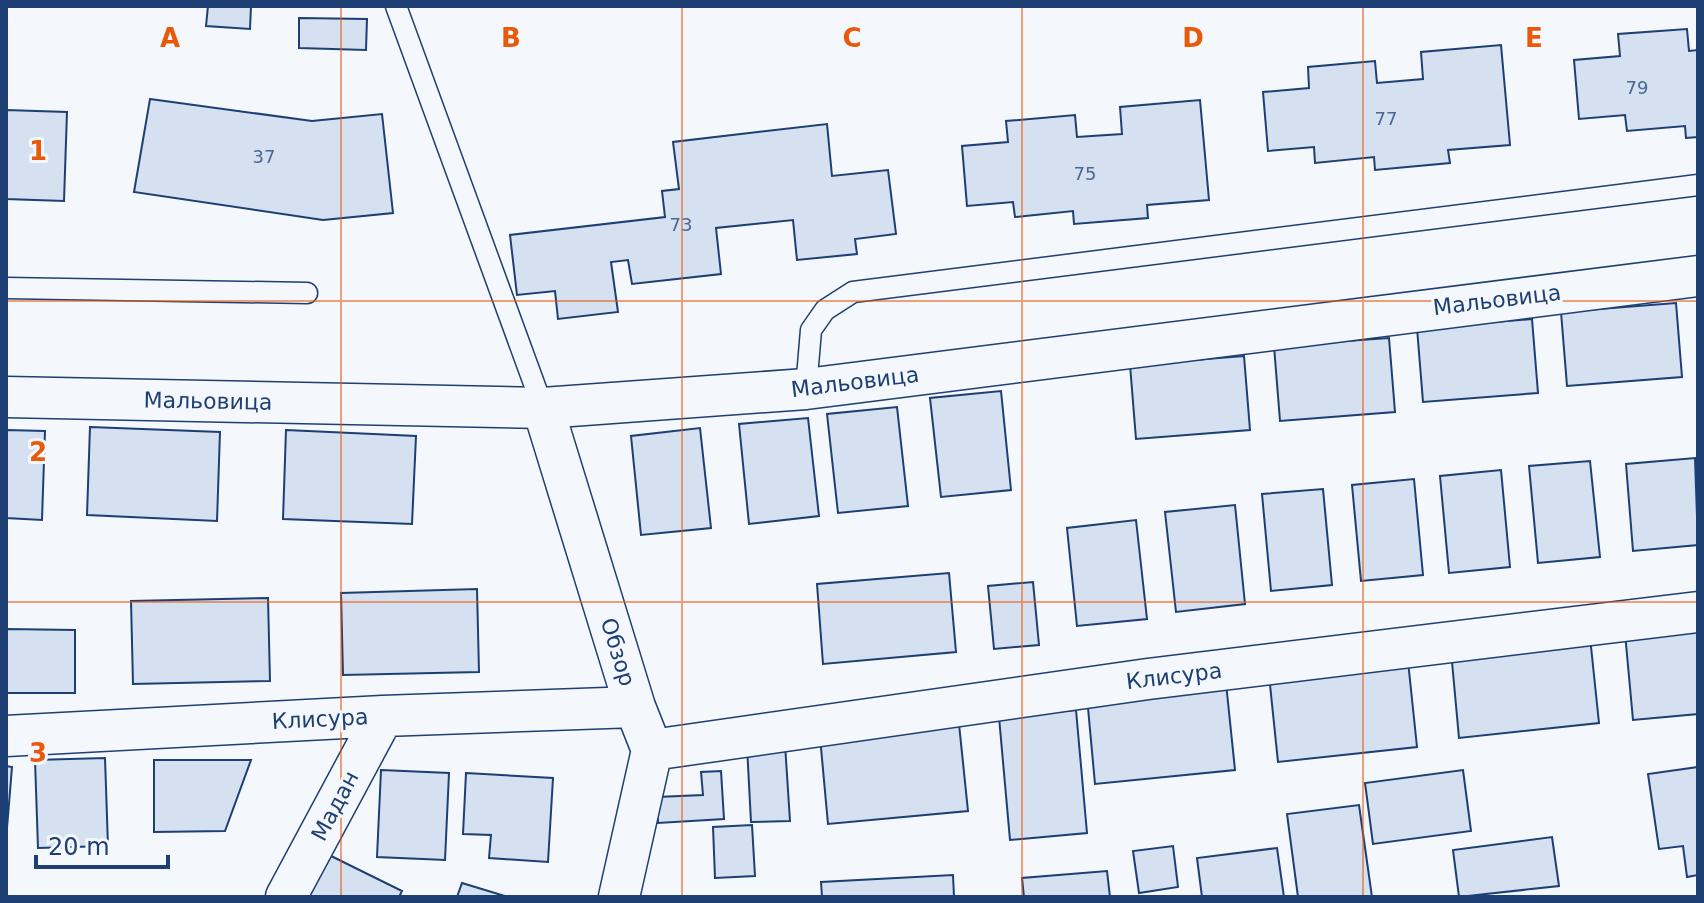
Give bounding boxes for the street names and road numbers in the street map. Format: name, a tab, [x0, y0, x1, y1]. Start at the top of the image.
street label: Мальовица	[1432, 280, 1562, 320]
street label: Мальовица	[790, 362, 920, 402]
street label: Мальовица	[143, 387, 273, 415]
street label: Обзор	[596, 615, 640, 689]
street label: Клисура	[1125, 658, 1223, 694]
street label: Клисура	[271, 704, 369, 734]
street label: Мадан	[306, 767, 364, 845]

